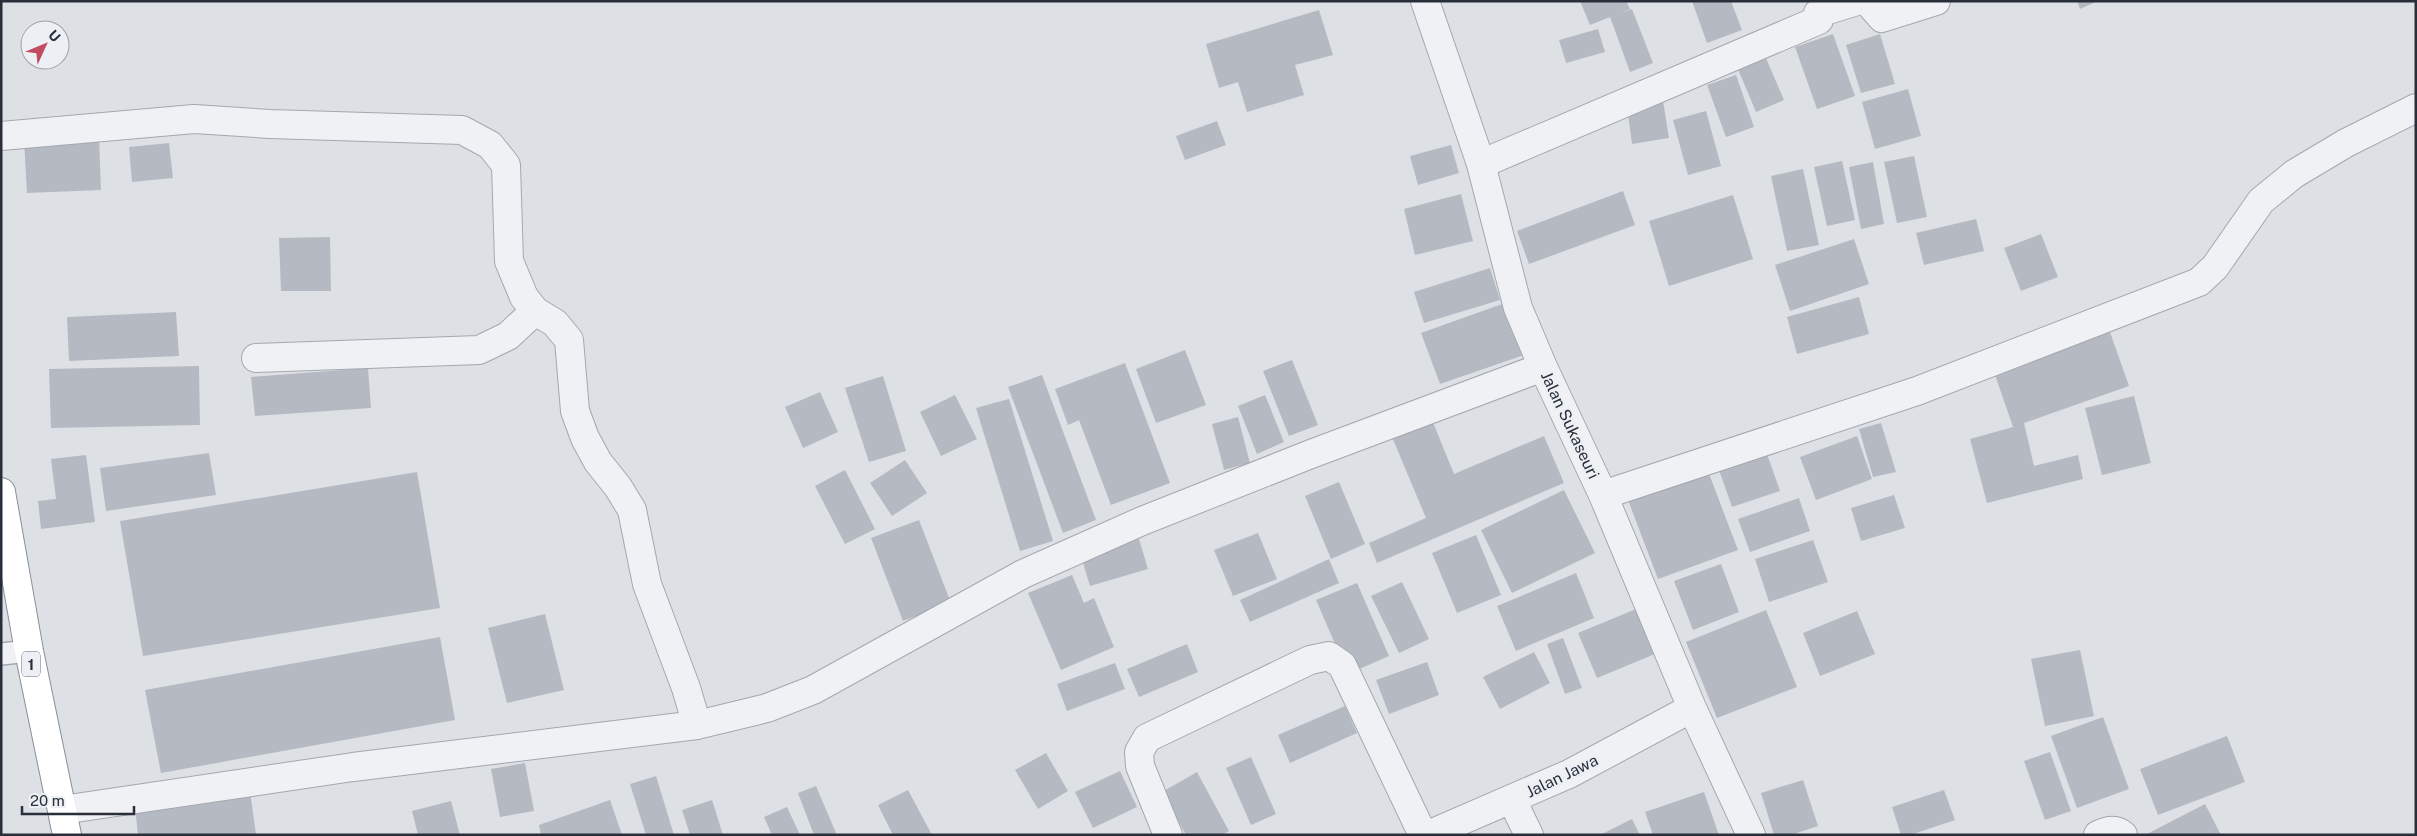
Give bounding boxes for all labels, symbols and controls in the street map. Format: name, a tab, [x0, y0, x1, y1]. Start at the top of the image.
north arrow	[20, 20, 70, 70]
text: U	[45, 27, 64, 45]
street label: Jalan Sukaseuri	[1537, 368, 1603, 482]
road number: 1	[22, 652, 40, 676]
street label: Jalan Jawa	[1523, 750, 1601, 802]
scale bar	[22, 784, 135, 816]
text: 20 m	[30, 792, 65, 809]

